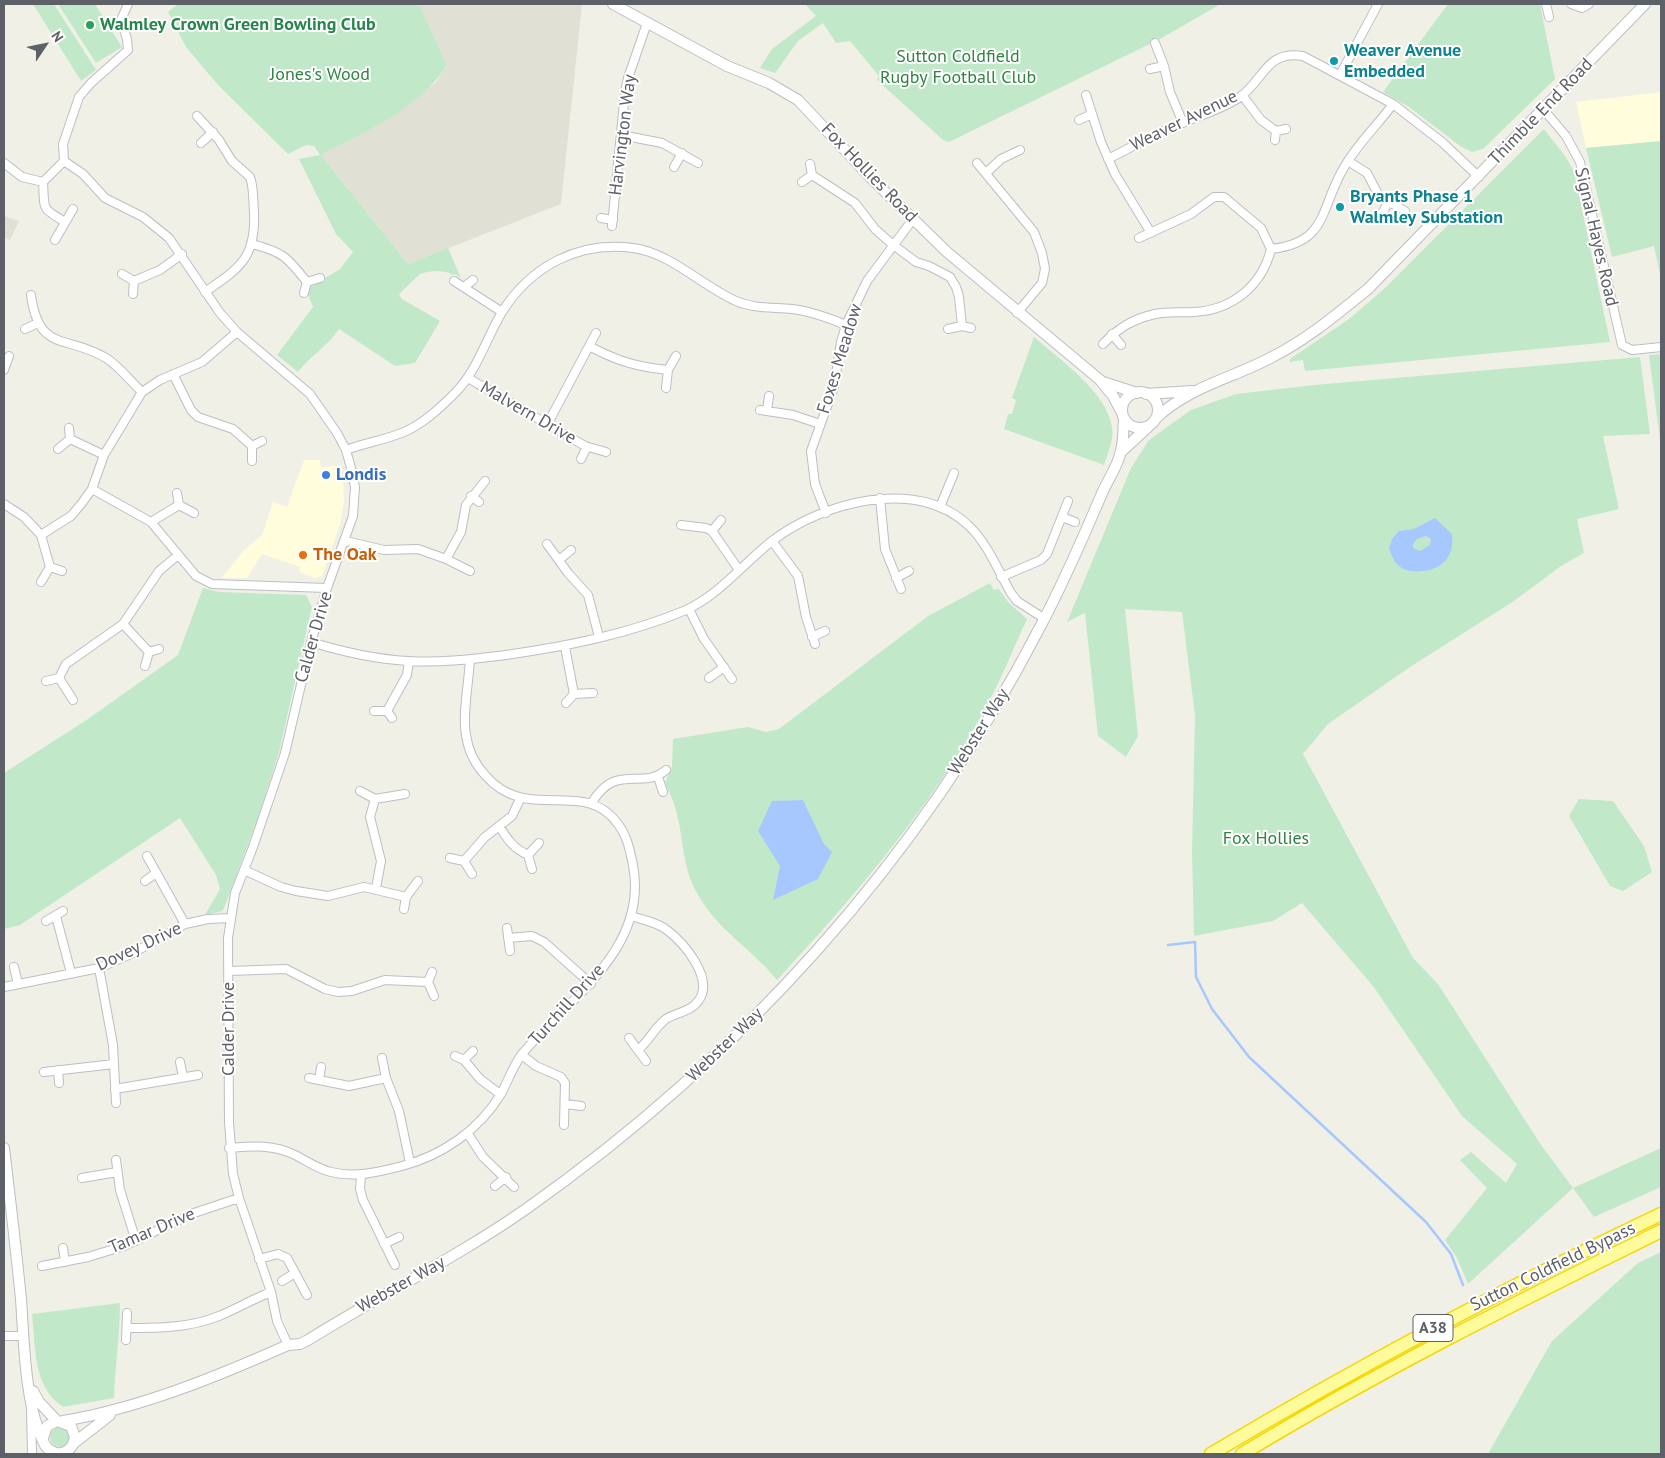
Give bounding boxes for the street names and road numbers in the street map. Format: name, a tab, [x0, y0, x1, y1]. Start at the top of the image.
street label: Thimble End Road	[1485, 54, 1597, 170]
street label: Harvington Way	[605, 73, 641, 197]
street label: Weaver Avenue	[1127, 86, 1241, 156]
street label: Fox Hollies Road	[816, 119, 922, 227]
street label: Signal Hayes Road	[1570, 166, 1622, 308]
street label: Foxes Meadow	[813, 302, 867, 416]
street label: Malvern Drive	[476, 377, 580, 449]
street label: Calder Drive	[291, 589, 337, 685]
street label: Webster Way	[944, 685, 1014, 779]
street label: Dovey Drive	[93, 918, 185, 976]
street label: Turchill Drive	[525, 960, 609, 1050]
street label: Calder Drive	[218, 982, 240, 1076]
street label: Webster Way	[682, 1003, 768, 1087]
street label: Tamar Drive	[106, 1203, 198, 1259]
street label: Sutton Coldfield Bypass	[1467, 1218, 1639, 1316]
street label: Webster Way	[353, 1252, 449, 1318]
road number: A38	[1413, 1315, 1453, 1342]

